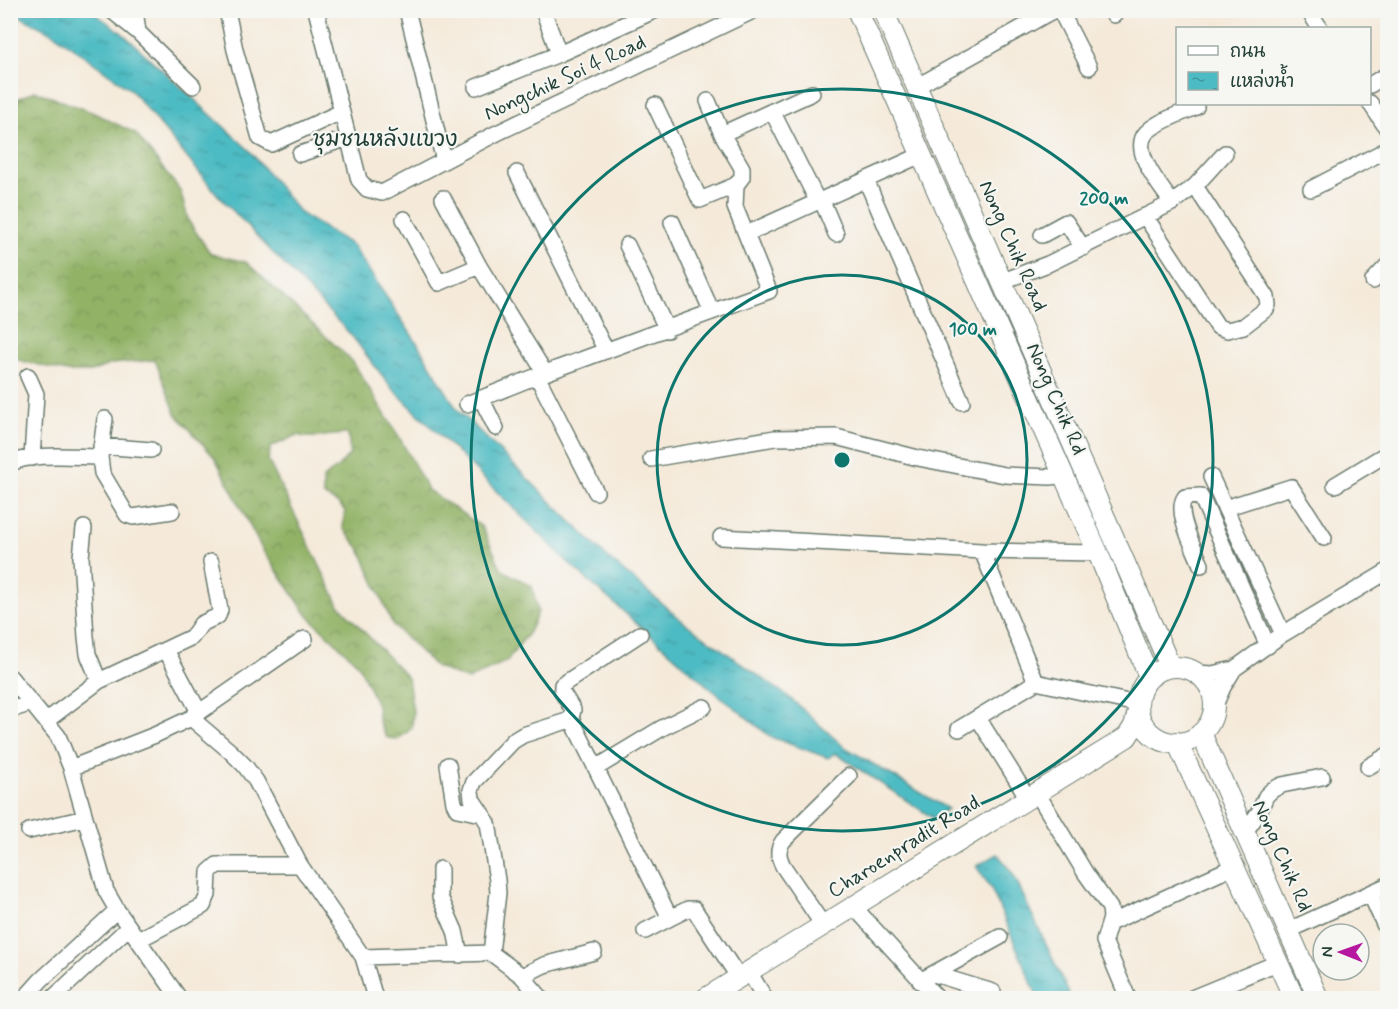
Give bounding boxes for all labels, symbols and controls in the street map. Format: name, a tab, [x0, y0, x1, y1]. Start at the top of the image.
legend	[1176, 27, 1371, 105]
street label: Nongchik Soi 4 Road	[479, 28, 651, 129]
text: ถนน	[1230, 40, 1265, 64]
text: แหล่งน้ำ	[1230, 64, 1294, 94]
district label: ชุมชนหลังแขวง	[312, 126, 458, 155]
street label: Nong Chik Road	[971, 176, 1054, 316]
text: 200 m	[1079, 187, 1129, 211]
text: 100 m	[949, 318, 997, 342]
street label: Nong Chik Rd	[1018, 339, 1093, 460]
centre of rings	[832, 450, 852, 470]
street label: Charoenpradit Road	[823, 789, 985, 905]
street label: Nong Chik Rd	[1244, 796, 1319, 917]
north arrow	[1311, 922, 1371, 982]
text: N	[1317, 946, 1338, 957]

